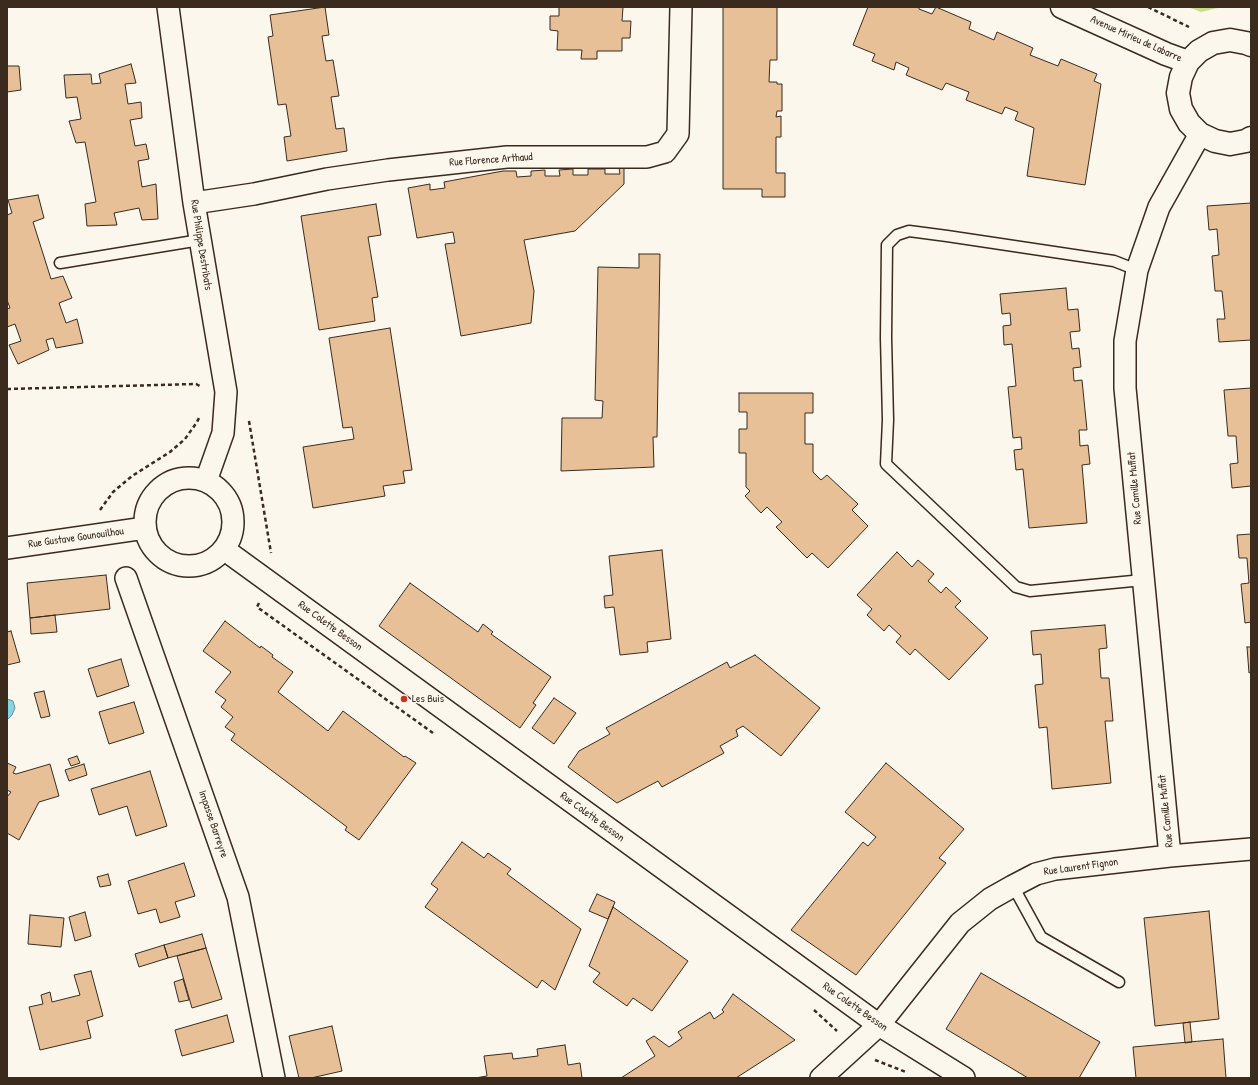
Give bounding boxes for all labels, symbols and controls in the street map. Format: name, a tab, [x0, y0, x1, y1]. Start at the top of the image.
street label: Avenue Mirieu de Labarre	[1088, 13, 1184, 65]
street label: Rue Florence Arthaud	[449, 151, 533, 169]
street label: Rue Philippe Destribats	[187, 199, 215, 291]
street label: Rue Camille Muffat	[1125, 451, 1145, 525]
street label: Rue Gustave Gounouilhou	[27, 525, 125, 551]
street label: Rue Colette Besson	[295, 598, 365, 654]
place label: Les Buis	[412, 692, 444, 706]
marker: Les Buis	[399, 694, 409, 704]
street label: Rue Camille Muffat	[1156, 774, 1176, 848]
street label: Impasse Barreyre	[195, 789, 231, 859]
street label: Rue Colette Besson	[557, 789, 627, 845]
street label: Rue Laurent Fignon	[1043, 855, 1119, 879]
street label: Rue Colette Besson	[820, 980, 890, 1034]

